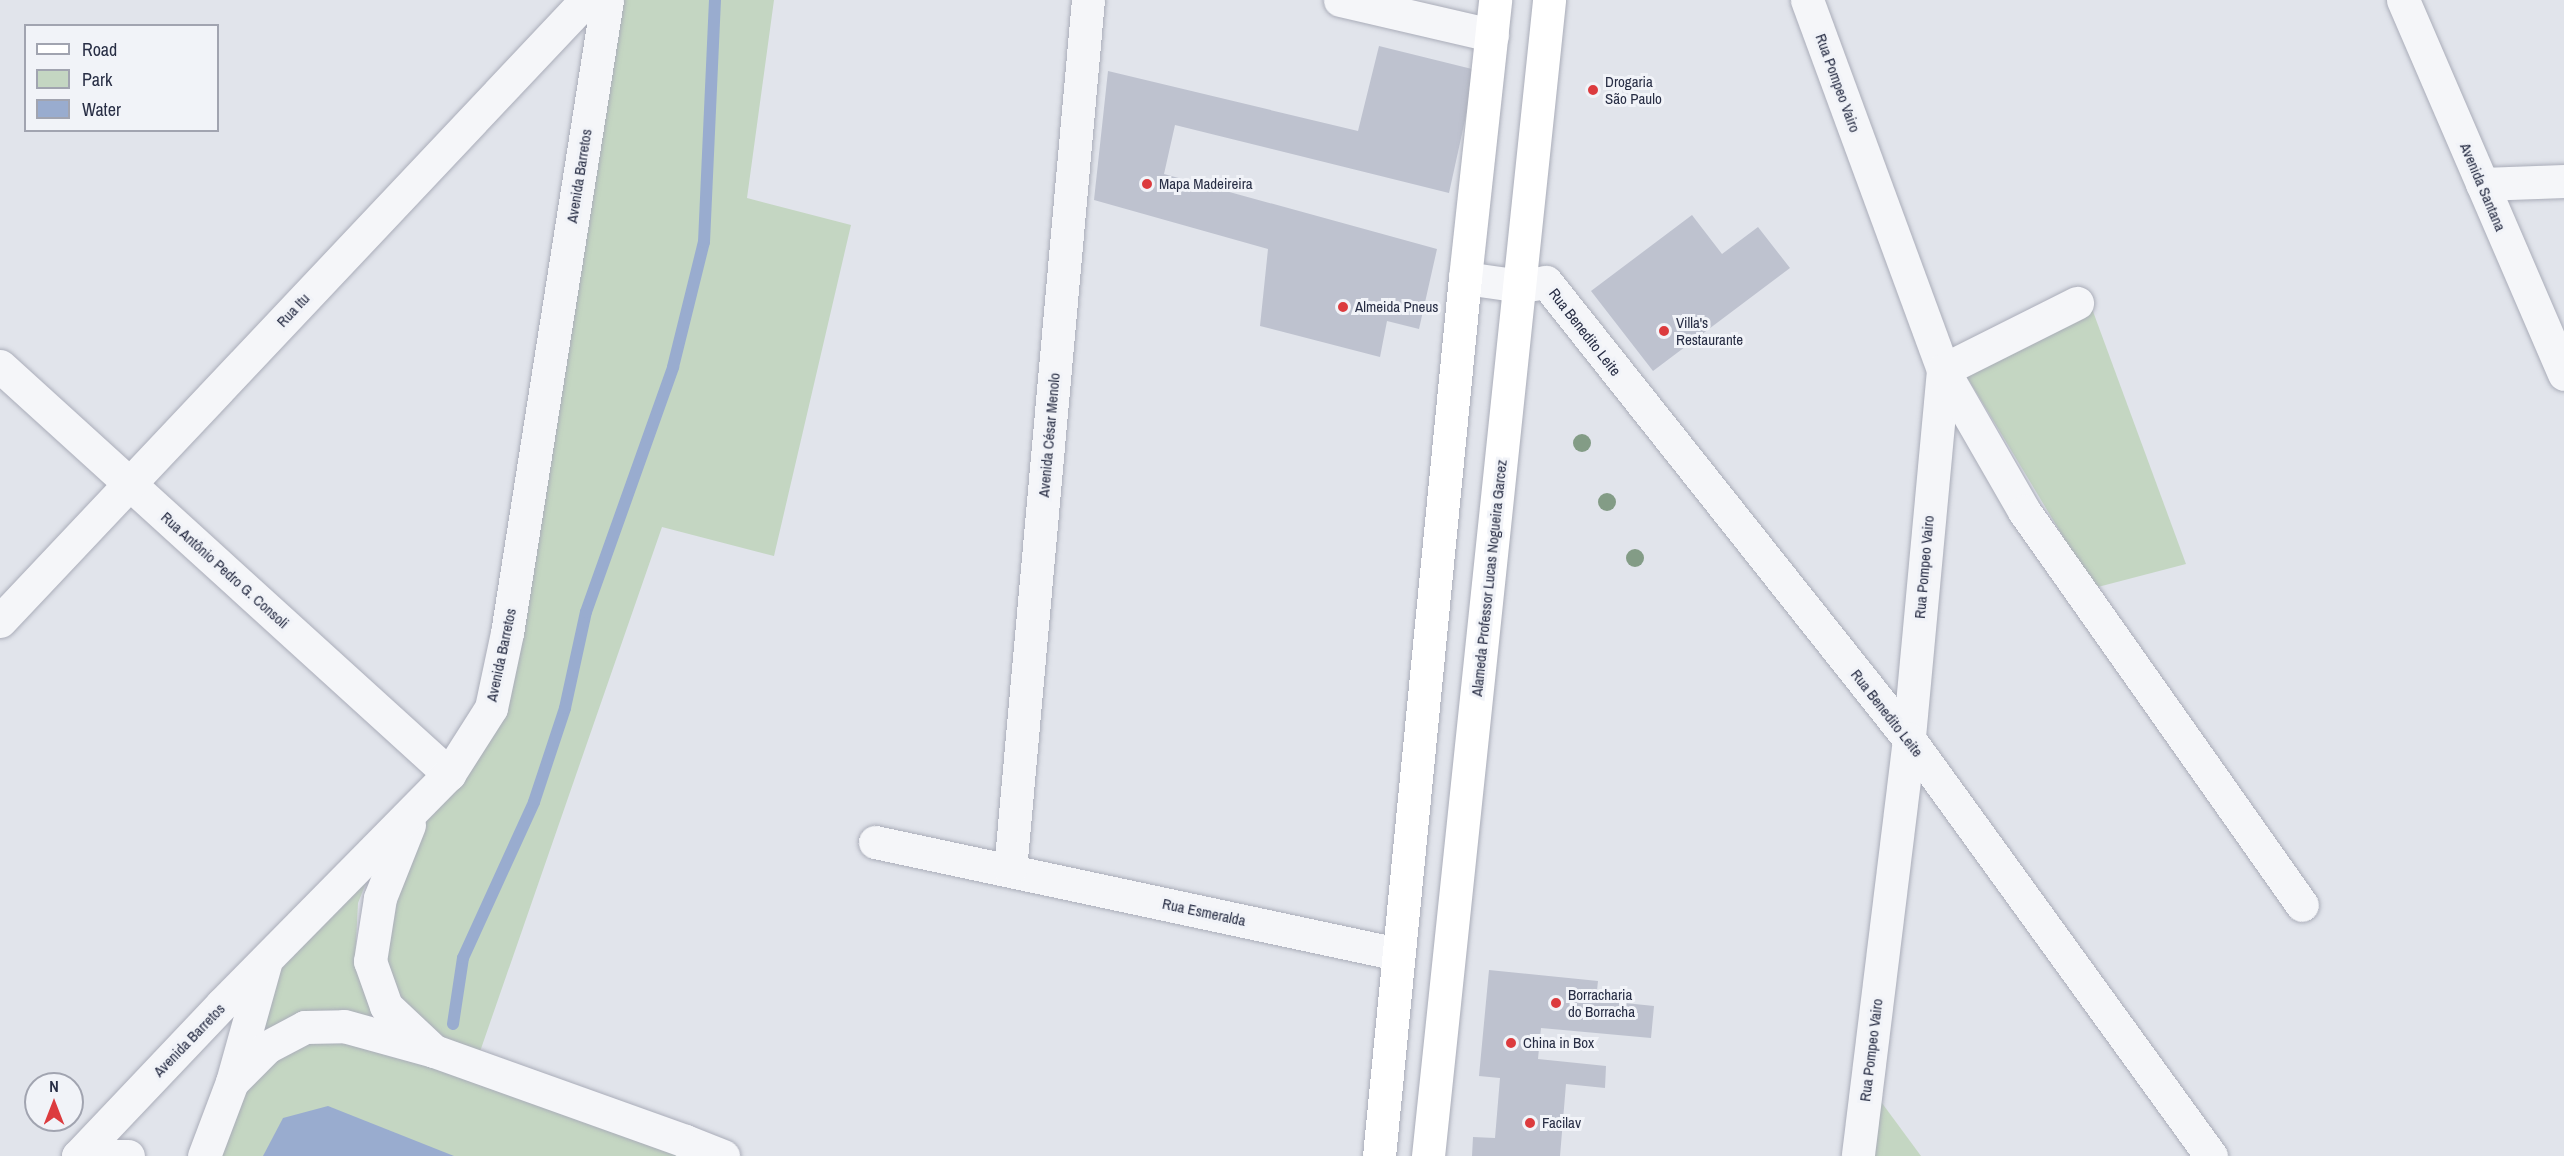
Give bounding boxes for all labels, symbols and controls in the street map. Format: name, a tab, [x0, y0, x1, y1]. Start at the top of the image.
legend	[24, 24, 219, 132]
street label: Rua Pompeo Vairo	[1812, 31, 1864, 135]
text: Road	[82, 37, 117, 62]
text: Park	[82, 67, 112, 92]
place label: Drogaria São Paulo	[1605, 72, 1662, 107]
marker: Drogaria São Paulo	[1586, 83, 1600, 97]
text: Water	[82, 97, 121, 122]
street label: Avenida Barretos	[563, 128, 595, 224]
street label: Avenida Santana	[2456, 140, 2510, 234]
place label: Mapa Madeireira	[1159, 175, 1253, 193]
marker: Mapa Madeireira	[1140, 177, 1154, 191]
street label: Rua Benedito Leite	[1545, 285, 1625, 379]
street label: Rua Itu	[273, 289, 313, 331]
place label: Almeida Pneus	[1355, 298, 1438, 316]
marker: Almeida Pneus	[1336, 300, 1350, 314]
place label: Villa's Restaurante	[1676, 313, 1743, 348]
marker: Villa's Restaurante	[1657, 324, 1671, 338]
street label: Avenida César Menolo	[1035, 372, 1063, 498]
street label: Alameda Professor Lucas Nogueira Garcez	[1468, 459, 1510, 697]
street label: Rua Antônio Pedro G. Consoli	[157, 508, 293, 632]
street label: Rua Pompeo Vairo	[1911, 515, 1937, 619]
street label: Avenida Barretos	[482, 607, 520, 703]
street label: Rua Benedito Leite	[1847, 666, 1927, 760]
street label: Rua Esmeralda	[1161, 894, 1247, 930]
place label: Borracharia do Borracha	[1568, 985, 1635, 1020]
marker: Borracharia do Borracha	[1549, 996, 1563, 1010]
street label: Rua Pompeo Vairo	[1856, 997, 1886, 1103]
street label: Avenida Barretos	[150, 1000, 228, 1080]
place label: China in Box	[1523, 1034, 1594, 1052]
marker: China in Box	[1504, 1036, 1518, 1050]
north arrow	[24, 1072, 84, 1132]
text: N	[49, 1075, 59, 1097]
place label: Facilav	[1542, 1114, 1581, 1132]
marker: Facilav	[1523, 1116, 1537, 1130]

